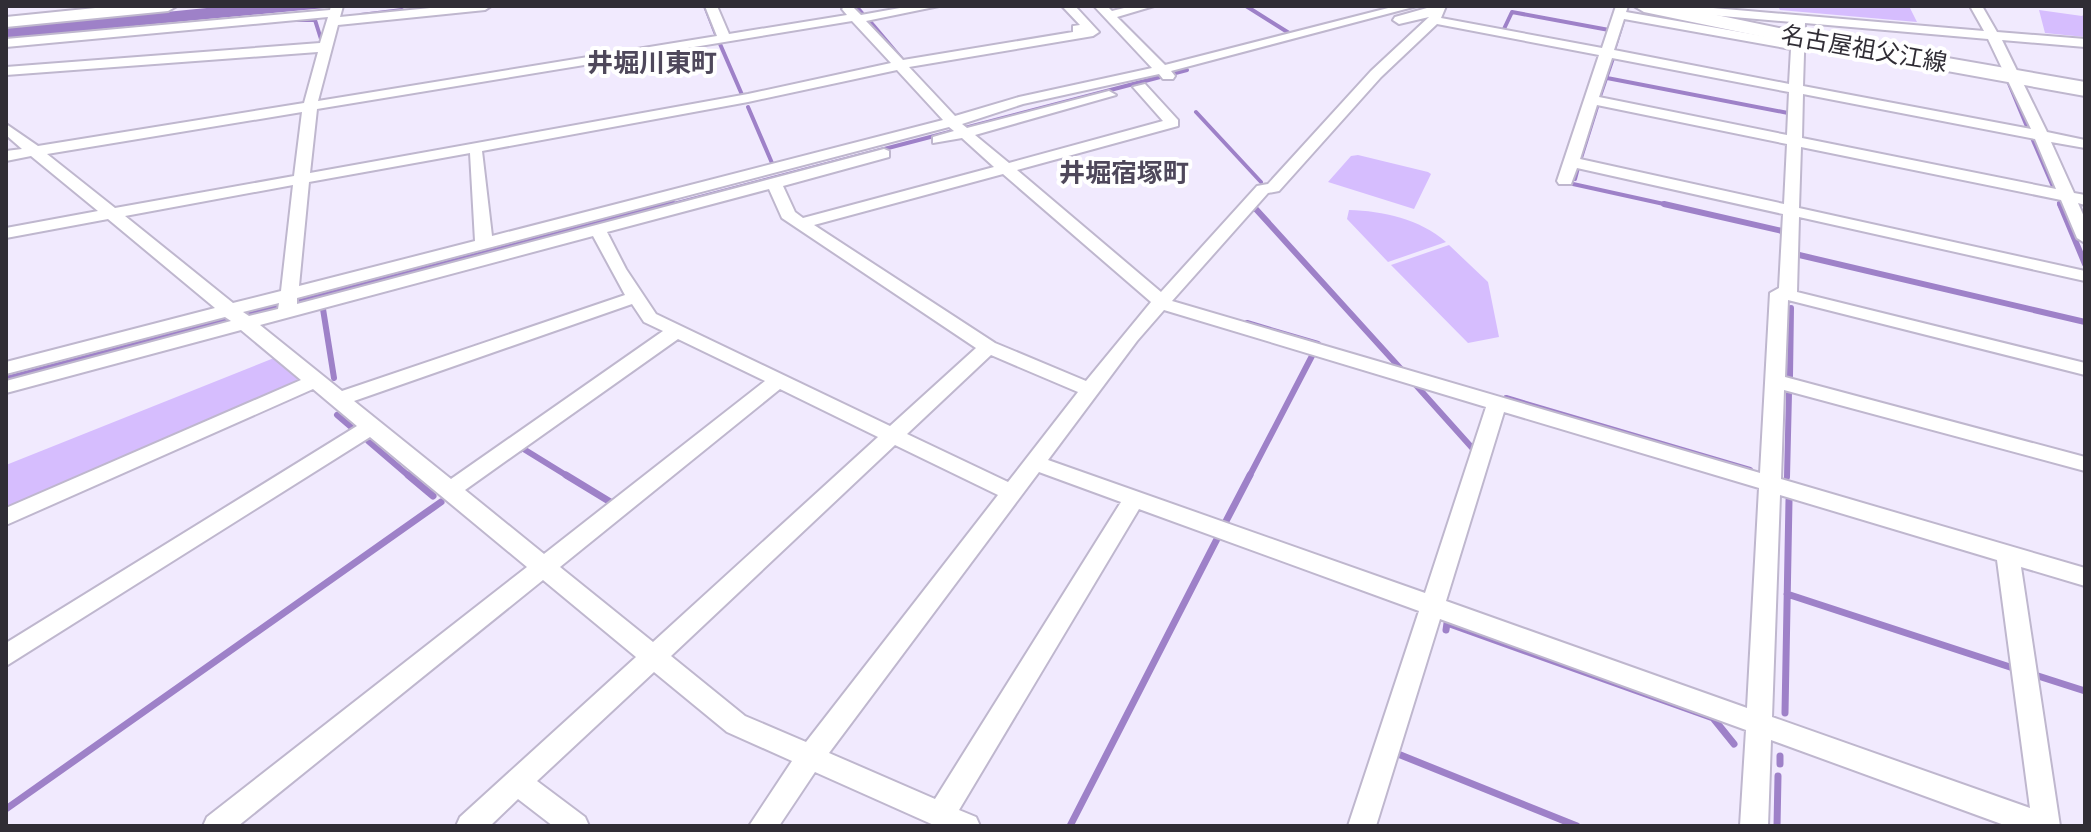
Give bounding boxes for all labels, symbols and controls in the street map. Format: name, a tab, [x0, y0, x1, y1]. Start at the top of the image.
street label: 名古屋祖父江線	[1779, 19, 1950, 77]
district label: 井堀川東町	[587, 46, 717, 79]
district label: 井堀宿塚町	[1059, 156, 1189, 189]

